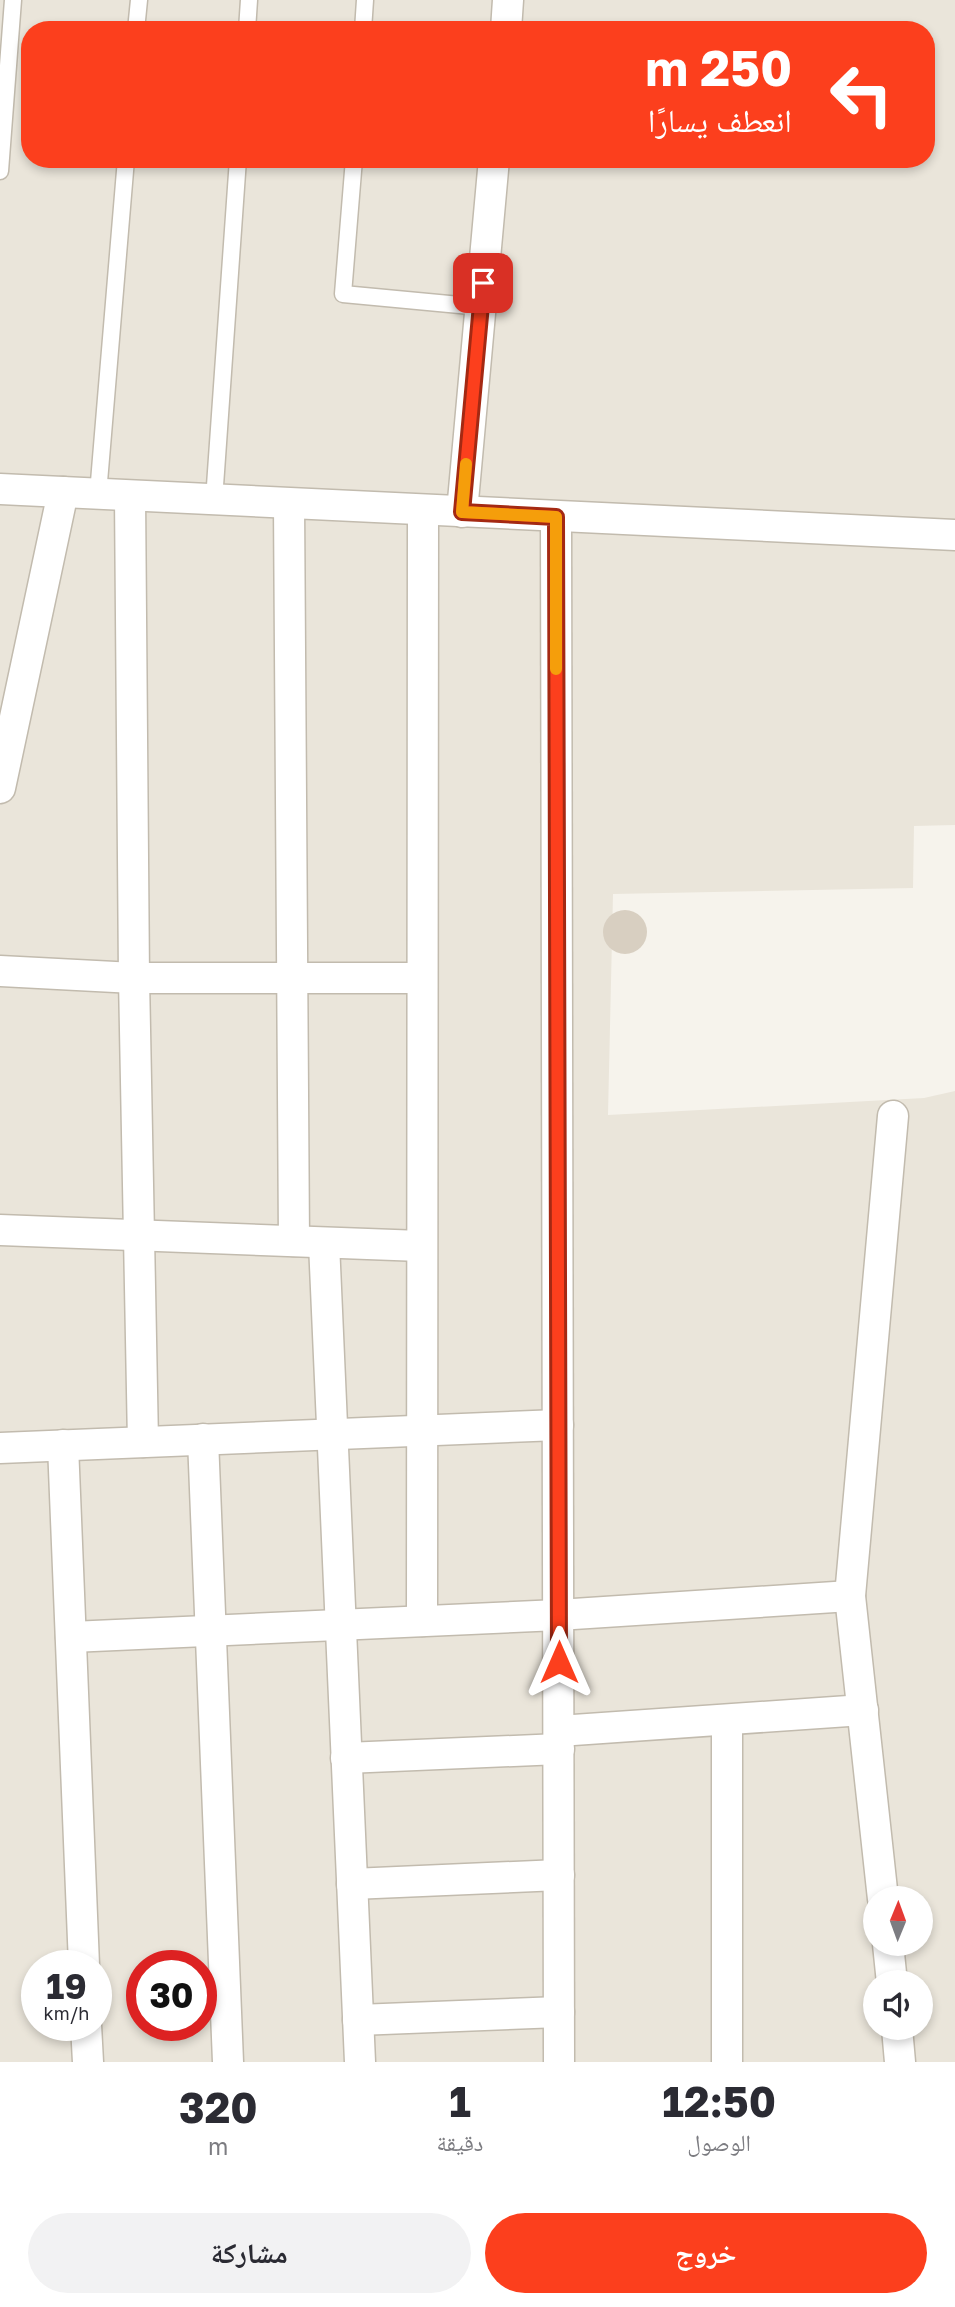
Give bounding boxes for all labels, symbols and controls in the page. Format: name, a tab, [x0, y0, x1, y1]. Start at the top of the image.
text: 250 m	[645, 38, 792, 97]
icon: left	[816, 49, 907, 140]
text: انعطف يسارًا	[648, 101, 792, 139]
pin	[453, 253, 513, 313]
icon: arrive	[464, 264, 502, 302]
position arrow	[522, 1625, 596, 1699]
north arrow	[863, 1886, 933, 1956]
map controls	[863, 1886, 933, 2040]
speed limit sign: 30	[126, 1950, 217, 2041]
text: 19	[46, 1965, 87, 2007]
button: sound	[863, 1970, 933, 2040]
text: km/h	[44, 2002, 89, 2024]
text: 1	[449, 2076, 471, 2126]
text: 12:50	[662, 2076, 776, 2126]
text: 320	[179, 2082, 258, 2132]
text: دقيقة	[437, 2128, 483, 2156]
text: الوصول	[687, 2128, 751, 2156]
text: m	[208, 2132, 228, 2160]
button: مشاركة	[28, 2213, 471, 2293]
button: خروج	[485, 2213, 927, 2293]

